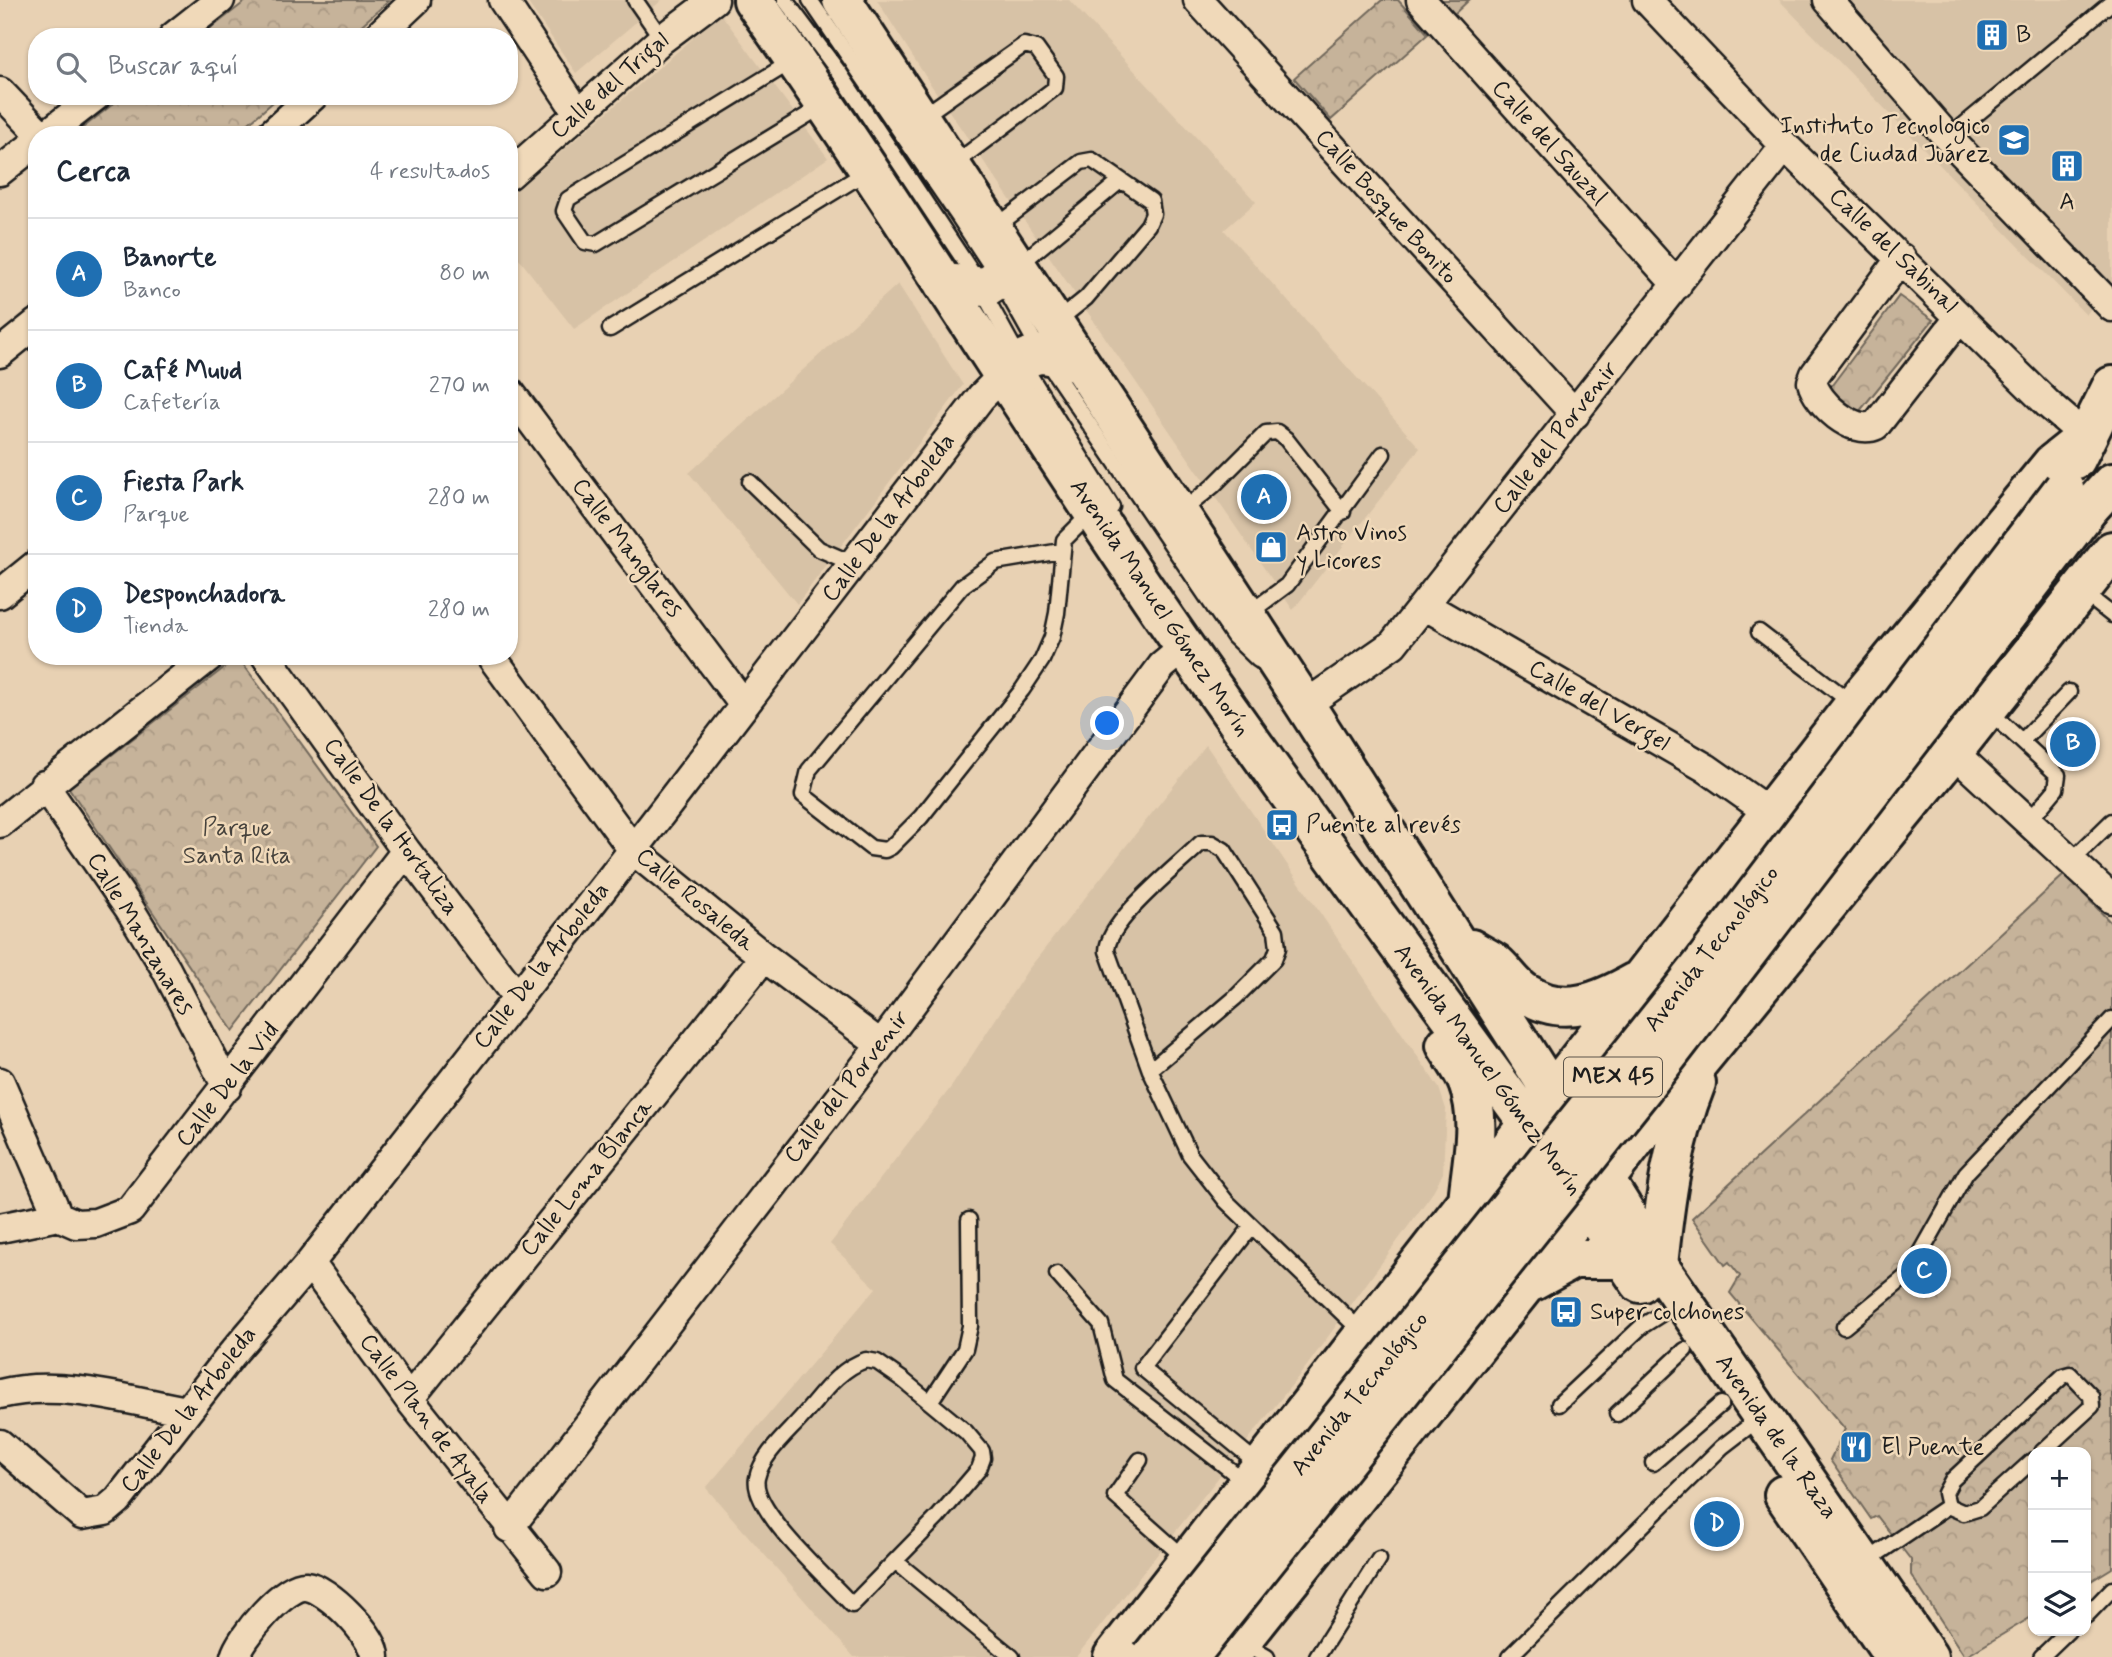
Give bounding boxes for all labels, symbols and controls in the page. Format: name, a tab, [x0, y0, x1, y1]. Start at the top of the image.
building icon: B	[1973, 16, 2011, 54]
place label: B	[2016, 20, 2031, 51]
street label: Calle del Trigal	[544, 26, 678, 149]
search box	[28, 28, 518, 105]
icon: search	[52, 48, 90, 86]
text: Buscar aquí	[108, 50, 239, 84]
street label: Calle del Sauzal	[1484, 74, 1614, 213]
place label: Instituto Tecnologico de Ciudad Juárez	[1780, 111, 1990, 170]
school or university icon: Instituto Tecnologico de Ciudad Juárez	[1995, 121, 2033, 159]
street label: Calle Bosque Bonito	[1308, 123, 1464, 291]
building icon: A	[2048, 147, 2086, 185]
text: Cerca	[56, 152, 131, 191]
text: 4 resultados	[370, 157, 490, 187]
street label: Calle del Sabinal	[1822, 182, 1964, 320]
place label: A	[2059, 187, 2075, 218]
text: Banorte	[123, 242, 216, 276]
text: A	[71, 259, 87, 289]
text: 80 m	[439, 259, 490, 289]
text: Banco	[123, 276, 181, 306]
text: Café Muud	[123, 354, 242, 388]
street label: Calle del Porvenir	[1486, 355, 1626, 521]
text: B	[72, 371, 86, 401]
text: 270 m	[429, 371, 490, 401]
text: Cafetería	[123, 388, 221, 418]
street label: Calle De la Arboleda	[815, 427, 963, 609]
text: Fiesta Park	[123, 466, 244, 500]
pin: A	[1241, 471, 1287, 523]
street label: Calle Manglares	[563, 472, 690, 625]
street label: Avenida Manuel Gómez Morín	[1062, 473, 1258, 743]
text: C	[71, 483, 87, 513]
text: 280 m	[428, 483, 490, 513]
text: Parque	[123, 500, 189, 530]
place label: Astro Vinos y Licores	[1296, 518, 1407, 577]
shop icon: Astro Vinos y Licores	[1252, 528, 1290, 566]
text: Desponchadora	[123, 578, 285, 612]
text: D	[71, 595, 87, 625]
text: 280 m	[428, 595, 490, 625]
text: Tienda	[123, 612, 188, 642]
street label: Calle del Vergel	[1521, 653, 1675, 762]
your location	[1090, 706, 1124, 740]
pin: B	[2050, 718, 2096, 770]
street label: Calle De la Hortaliza	[316, 732, 466, 922]
bus stop icon: Puente al revés	[1263, 806, 1301, 844]
place label: Puente al revés	[1306, 810, 1461, 841]
park label: Parque Santa Rita	[183, 813, 291, 872]
street label: Calle Rosaleda	[629, 841, 761, 959]
street label: Calle Manzanares	[79, 847, 201, 1021]
street label: Avenida Tecnológico	[1637, 859, 1787, 1039]
street label: Calle De la Arboleda	[467, 876, 617, 1056]
street label: Avenida Manuel Gómez Morín	[1386, 938, 1590, 1202]
street label: Calle del Porvenir	[777, 1004, 917, 1170]
street label: Calle De la Vid	[169, 1016, 287, 1154]
road number: MEX 45	[1564, 1058, 1662, 1096]
street label: Calle Loma Blanca	[514, 1092, 661, 1263]
pin: C	[1901, 1245, 1947, 1297]
bus stop icon: Super colchones	[1547, 1293, 1585, 1331]
place label: Super colchones	[1590, 1297, 1745, 1328]
street label: Avenida Tecnológico	[1284, 1305, 1436, 1483]
street label: Calle De la Arboleda	[114, 1320, 264, 1500]
street label: Calle Plan de Ayala	[352, 1328, 500, 1510]
street label: Avenida de la Raza	[1708, 1348, 1844, 1526]
restaurant icon: El Puente	[1837, 1428, 1875, 1466]
place label: El Puente	[1881, 1432, 1985, 1463]
map controls	[2028, 1447, 2091, 1636]
button: +	[2028, 1447, 2091, 1510]
pin: D	[1694, 1498, 1740, 1550]
button: −	[2028, 1510, 2091, 1573]
button: layers	[2028, 1573, 2091, 1636]

